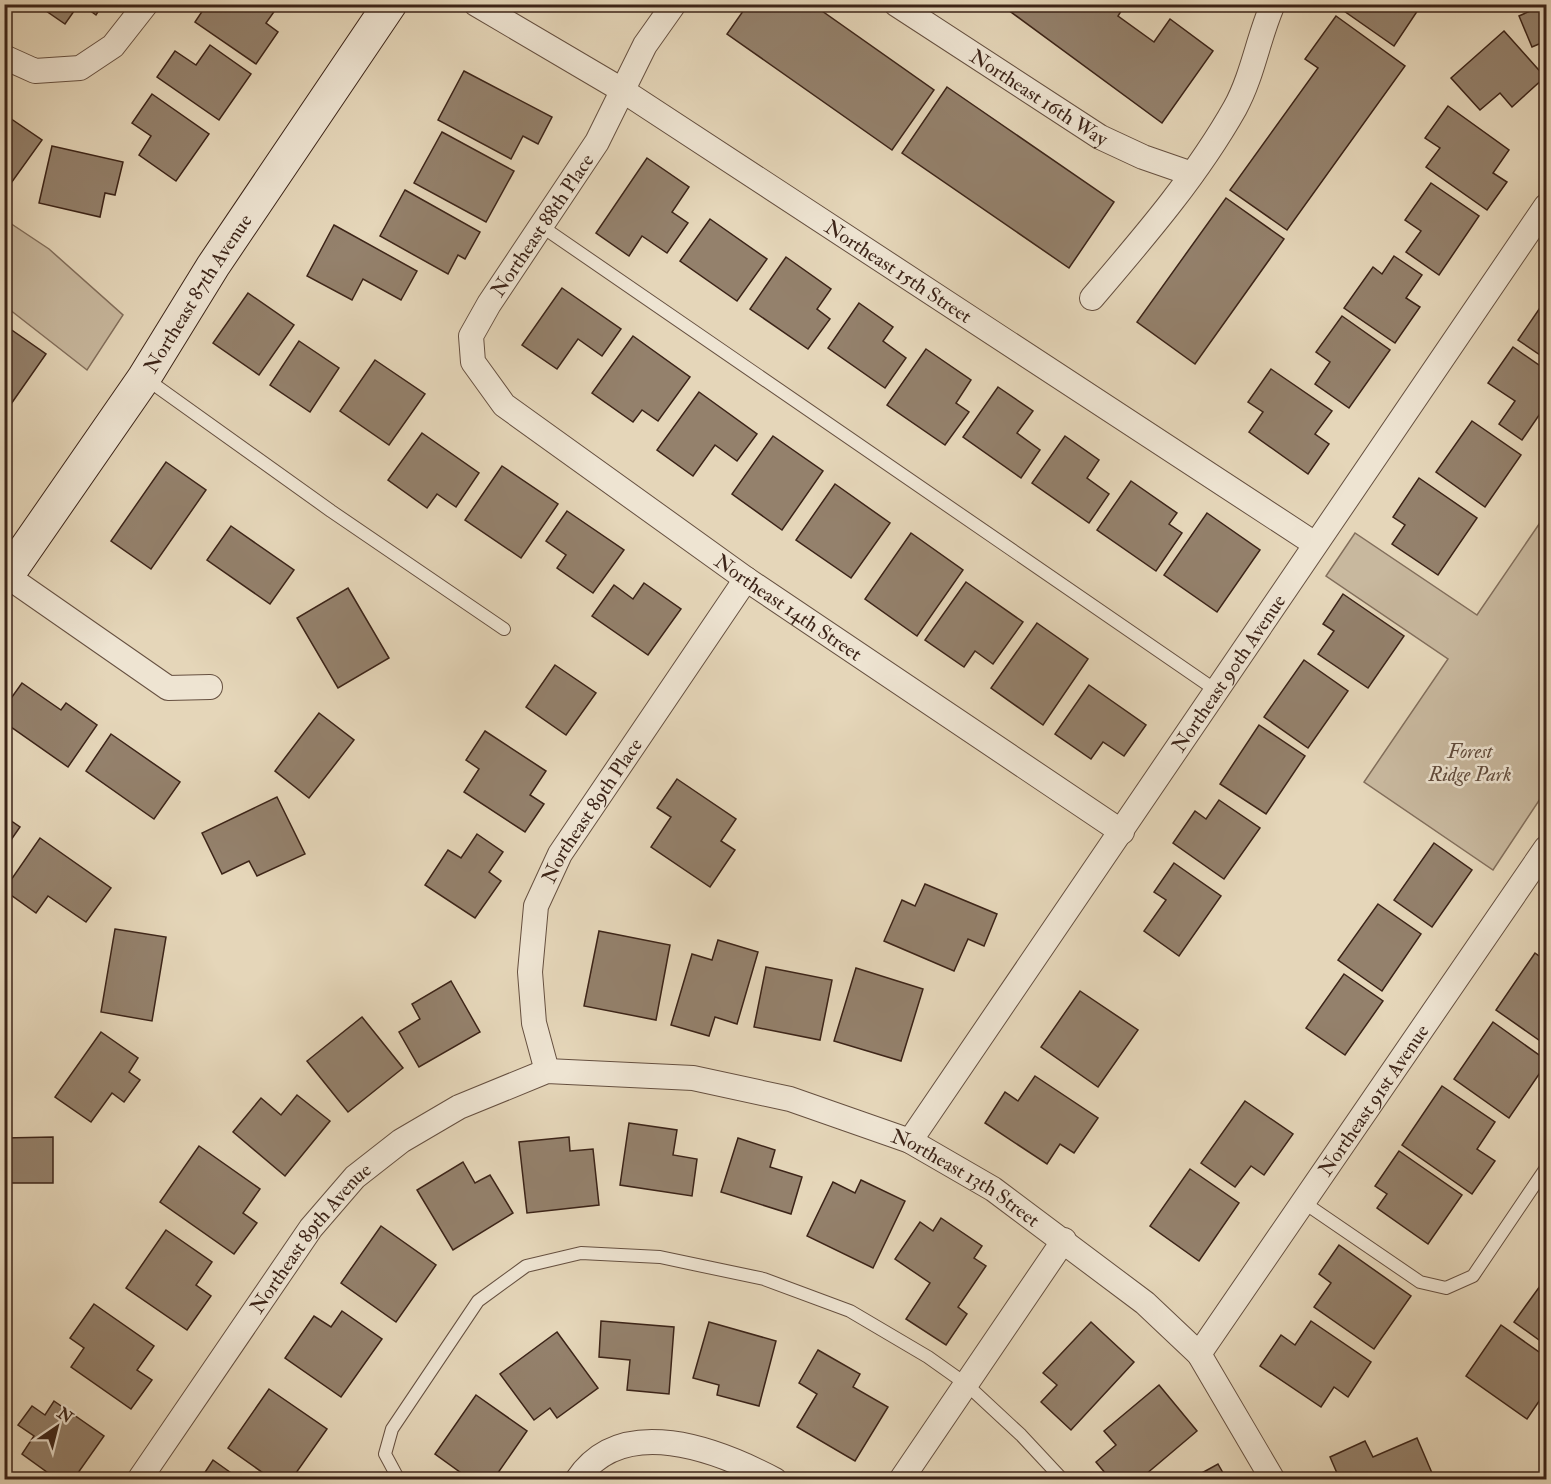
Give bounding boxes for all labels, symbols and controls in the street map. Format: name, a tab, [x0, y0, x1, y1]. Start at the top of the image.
street label: Northeast 16th Way	[965, 44, 1113, 152]
street label: Northeast 88th Place	[485, 149, 599, 302]
street label: Northeast 87th Avenue	[138, 209, 258, 378]
street label: Northeast 15th Street	[820, 214, 977, 329]
street label: Northeast 14th Street	[710, 549, 867, 667]
street label: Northeast 90th Avenue	[1166, 590, 1291, 757]
street label: Northeast 89th Place	[536, 733, 648, 887]
park label: Forest Ridge Park	[1427, 739, 1512, 787]
street label: Northeast 91st Avenue	[1313, 1020, 1434, 1181]
street label: Northeast 13th Street	[888, 1123, 1045, 1233]
street label: Northeast 89th Avenue	[245, 1157, 376, 1318]
north arrow	[27, 1397, 87, 1457]
text: N	[53, 1403, 77, 1428]

